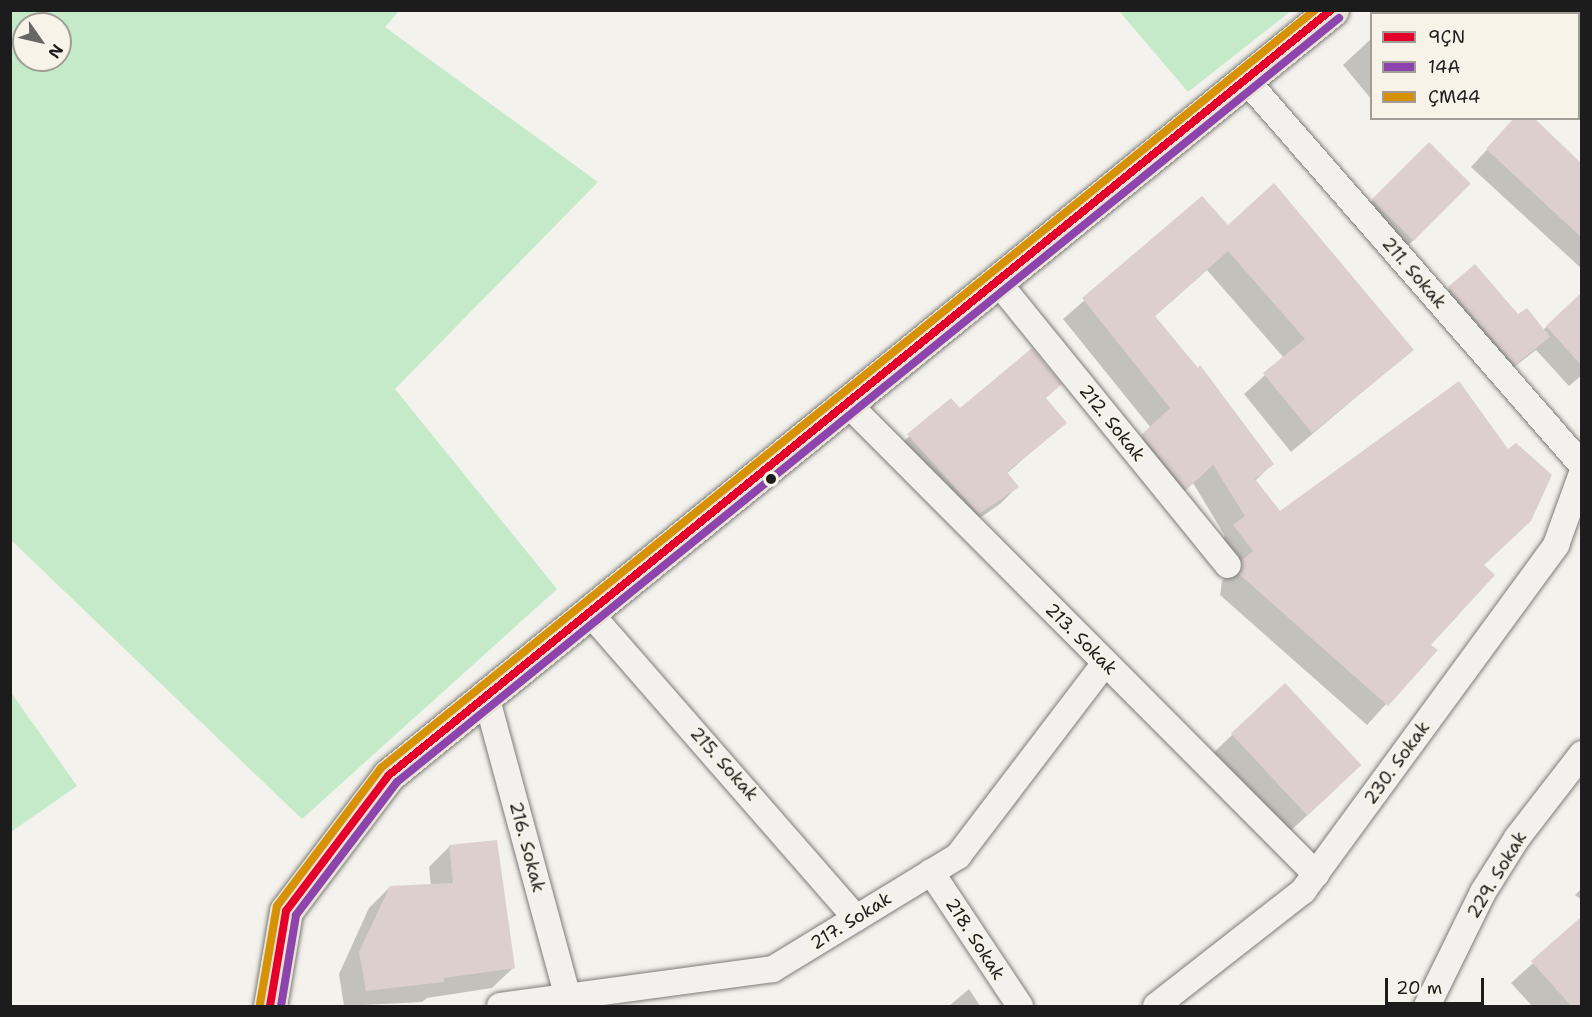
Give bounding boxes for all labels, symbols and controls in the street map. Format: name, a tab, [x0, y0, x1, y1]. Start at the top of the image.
north arrow	[12, 12, 72, 72]
legend	[1370, 12, 1580, 120]
text: 9ÇN	[1428, 25, 1465, 49]
text: N	[43, 40, 68, 62]
text: 14A	[1428, 55, 1460, 79]
text: ÇM44	[1428, 85, 1480, 109]
street label: 211. Sokak	[1377, 233, 1451, 313]
street label: 212. Sokak	[1074, 380, 1150, 466]
unlabelled marker	[765, 473, 777, 485]
street label: 213. Sokak	[1041, 599, 1121, 679]
street label: 230. Sokak	[1360, 717, 1434, 809]
street label: 215. Sokak	[685, 723, 763, 805]
street label: 216. Sokak	[505, 799, 549, 895]
street label: 229. Sokak	[1463, 828, 1531, 922]
street label: 217. Sokak	[806, 888, 896, 954]
street label: 218. Sokak	[941, 894, 1009, 984]
scale bar	[1388, 966, 1487, 1004]
text: 20 m	[1396, 976, 1442, 1000]

